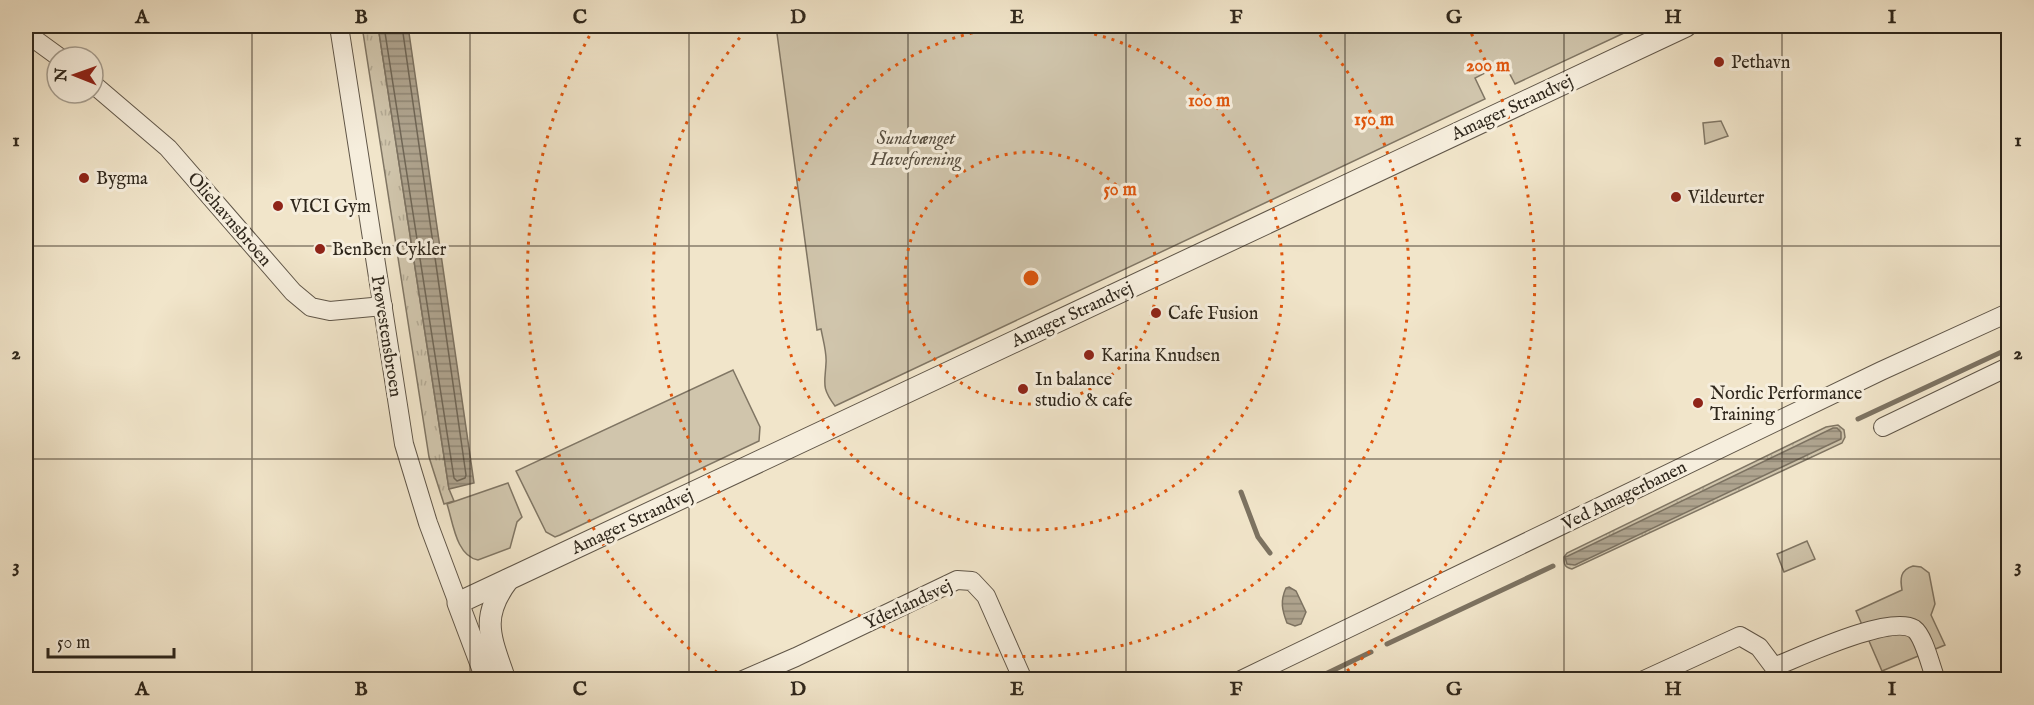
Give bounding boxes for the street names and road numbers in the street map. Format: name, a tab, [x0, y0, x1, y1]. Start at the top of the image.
street label: Amager Strandvej	[1447, 70, 1577, 147]
street label: Oliehavnsbroen	[182, 168, 276, 272]
street label: Prøvestensbroen	[365, 274, 407, 399]
street label: Amager Strandvej	[1007, 277, 1137, 354]
street label: Ved Amagerbanen	[1558, 456, 1691, 537]
street label: Amager Strandvej	[567, 484, 697, 561]
street label: Yderlandsvej	[861, 575, 956, 636]

